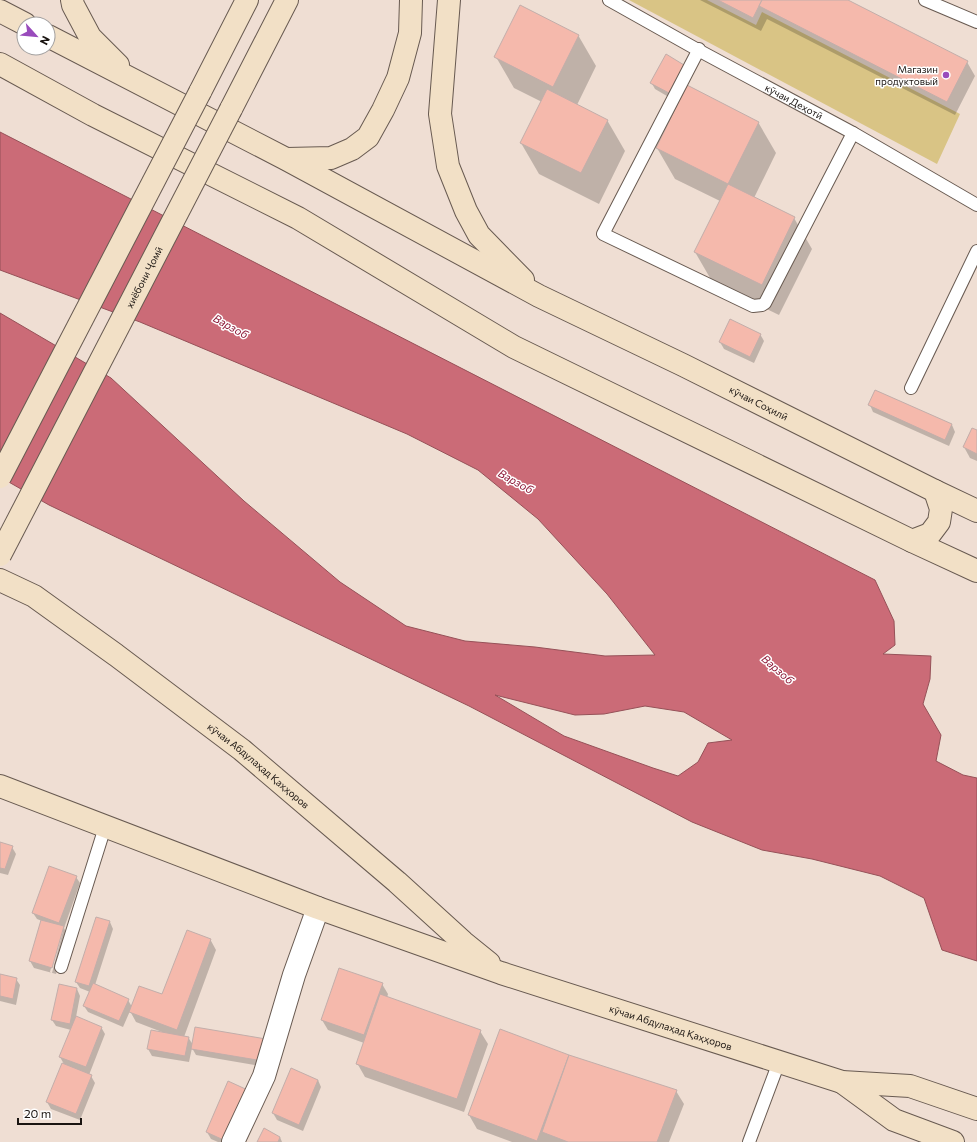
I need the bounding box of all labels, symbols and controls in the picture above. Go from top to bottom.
north arrow [16,16,56,56]
text: N [38,34,53,47]
place label: Магазин продуктовый [875,63,938,87]
marker: Магазин продуктовый [941,70,951,80]
street label: кӯчаи Деҳотӣ [763,81,825,122]
street label: хиёбони Ҷомӣ [123,244,165,310]
water label: Варзоб [211,311,251,341]
street label: кӯчаи Соҳилӣ [727,383,790,423]
water label: Варзоб [496,466,536,496]
water label: Варзоб [759,652,797,687]
street label: кӯчаи Абдулаҳад Қаҳҳоров [205,720,312,811]
street label: кӯчаи Абдулаҳад Қаҳҳоров [608,1002,734,1052]
scale bar [18,1100,81,1126]
text: 20 m [24,1106,51,1120]

